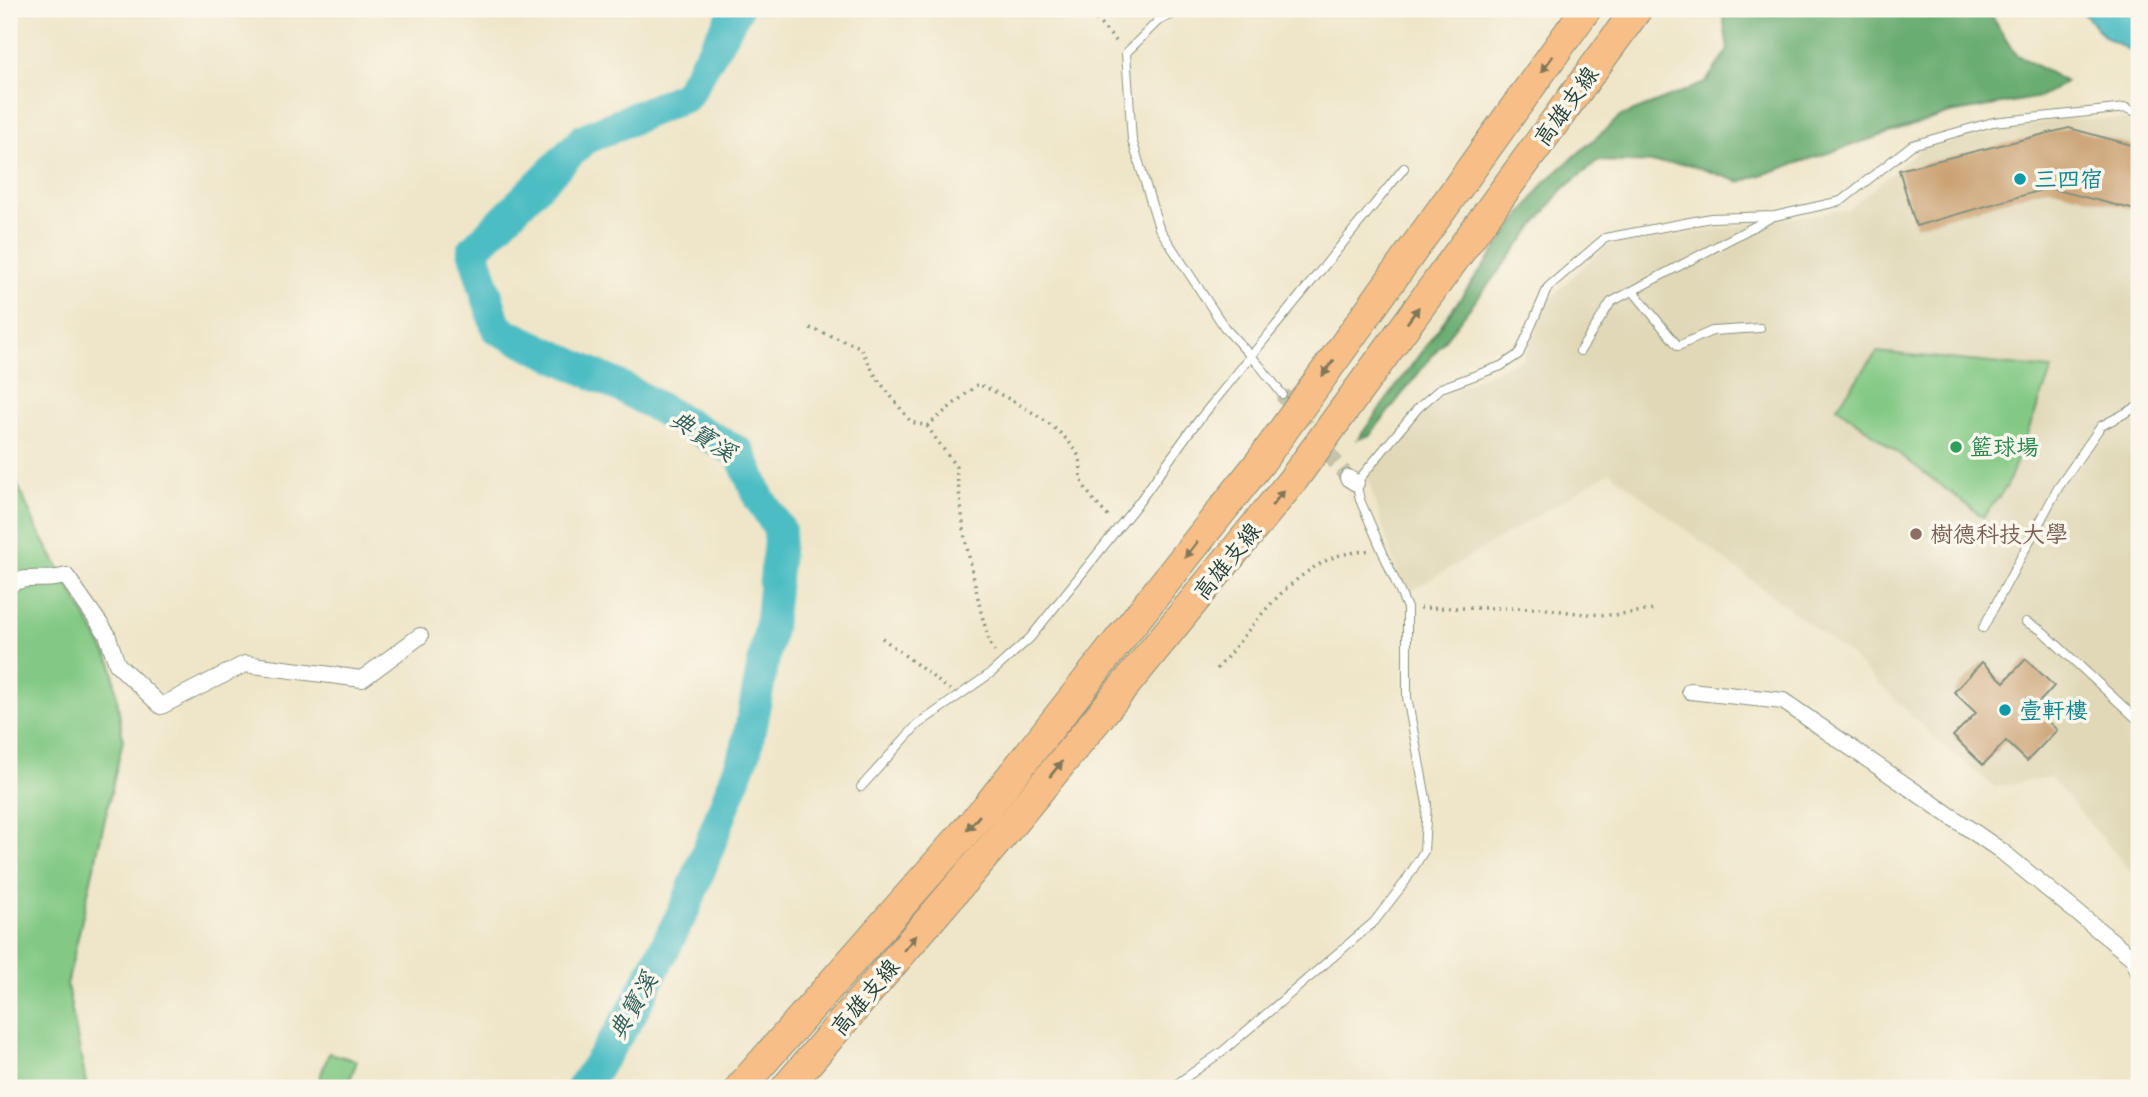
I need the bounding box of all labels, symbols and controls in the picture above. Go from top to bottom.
one-way arrow [1540,55,1554,73]
street label: 高雄支線 [1528,61,1607,153]
place label: 三四宿 [2034,166,2103,196]
marker: 三四宿 [2012,171,2028,187]
one-way arrow [1406,306,1420,324]
one-way arrow [1321,359,1335,377]
water label: 典寶溪 [664,405,742,471]
place label: 籃球場 [1970,434,2039,464]
marker: 籃球場 [1948,439,1964,455]
one-way arrow [1270,490,1285,507]
street label: 高雄支線 [1188,517,1269,607]
place label: 樹德科技大學 [1930,521,2068,551]
marker: 樹德科技大學 [1908,526,1924,542]
one-way arrow [1183,540,1198,558]
place label: 壹軒樓 [2019,697,2088,727]
marker: 壹軒樓 [1997,702,2013,718]
one-way arrow [1049,760,1064,778]
one-way arrow [966,815,981,832]
one-way arrow [902,934,918,952]
street label: 高雄支線 [825,953,908,1043]
water label: 典寶溪 [603,966,667,1046]

